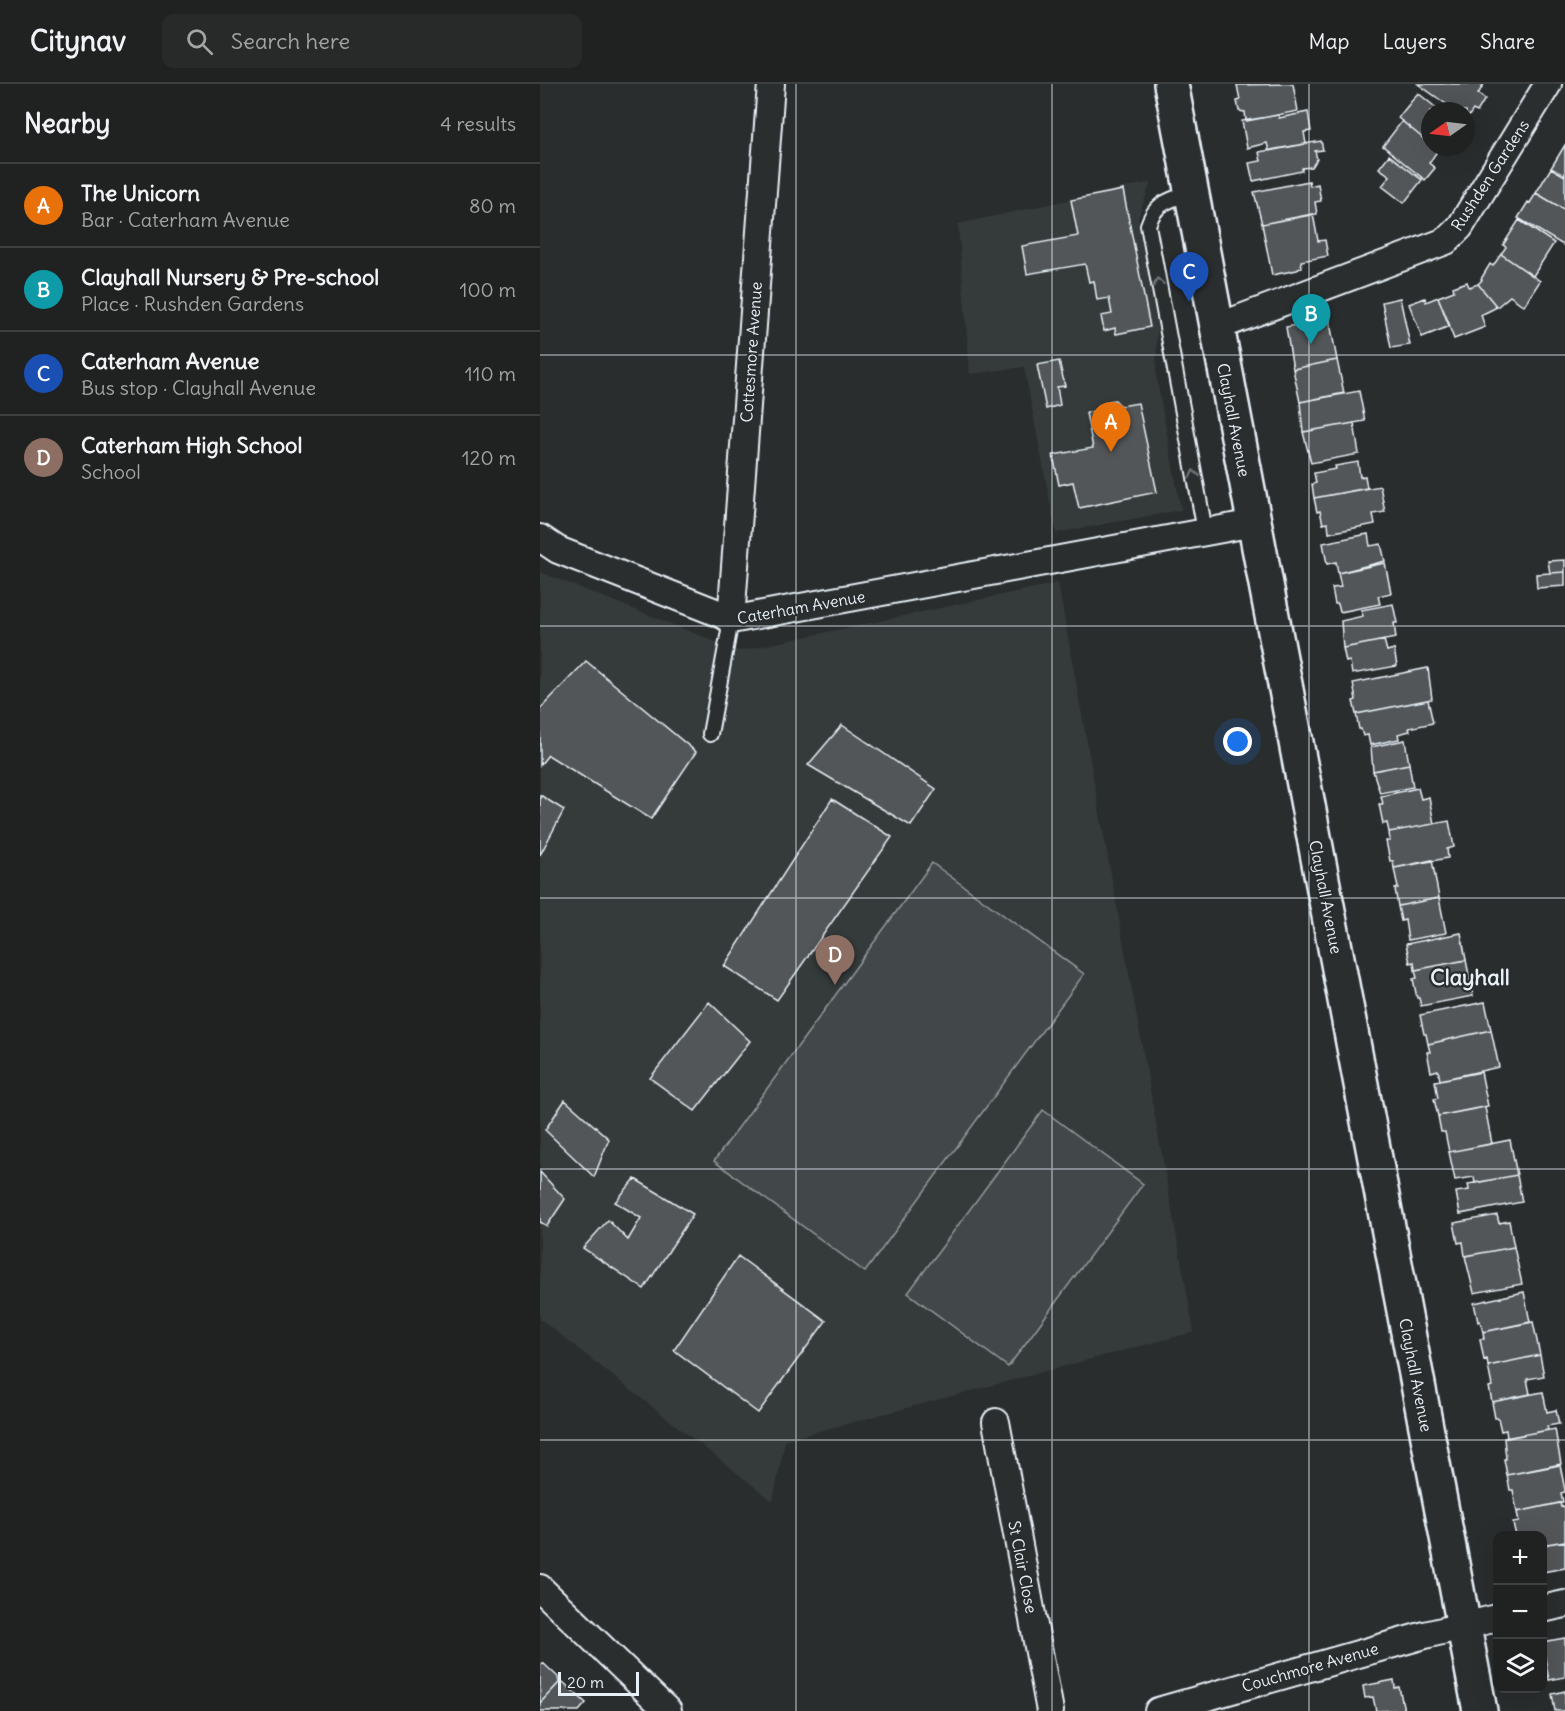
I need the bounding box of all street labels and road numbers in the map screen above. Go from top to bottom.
street label: Rushden Gardens [1447,116,1533,234]
street label: Cottesmore Avenue [736,281,766,423]
street label: Clayhall Avenue [1213,362,1255,478]
street label: Caterham Avenue [735,586,867,628]
street label: Clayhall Avenue [1305,839,1347,955]
street label: Clayhall Avenue [1395,1317,1437,1433]
street label: St Clair Close [1004,1519,1042,1615]
street label: Couchmore Avenue [1239,1638,1381,1696]

